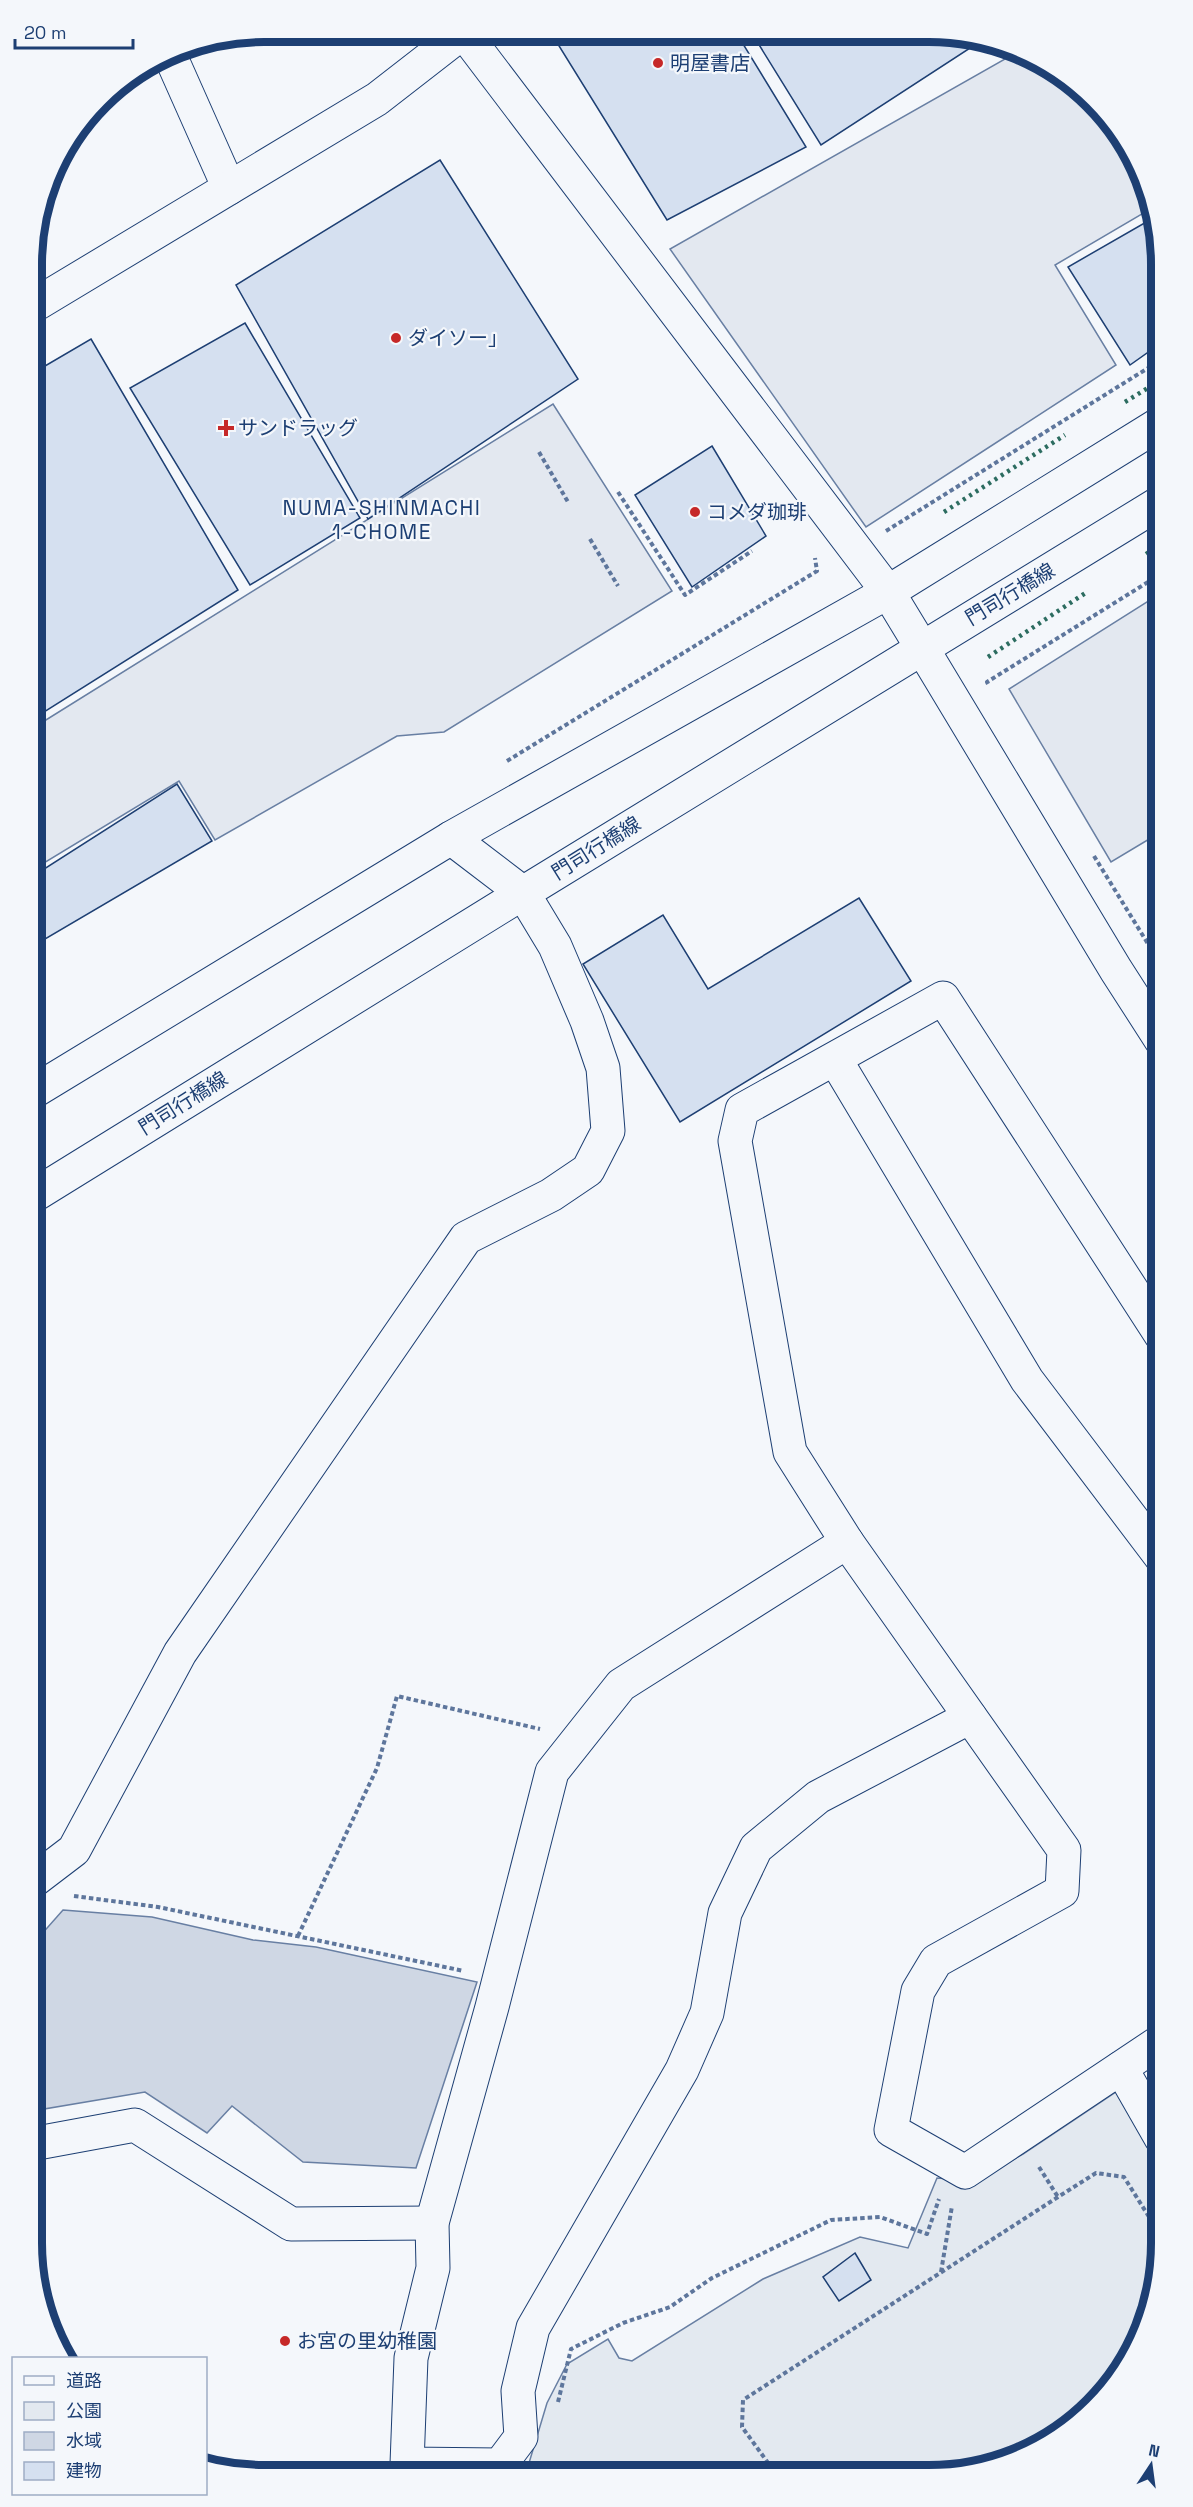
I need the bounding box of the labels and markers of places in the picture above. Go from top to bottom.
place label: 明屋書店 [670,50,750,76]
marker: 明屋書店 [651,56,665,70]
place label: ダイソー」 [408,325,508,351]
marker: ダイソー」 [389,331,403,345]
place label: サンドラッグ [238,415,358,441]
marker: サンドラッグ [219,421,233,435]
place label: コメダ珈琲 [707,499,807,525]
marker: コメダ珈琲 [688,505,702,519]
place label: お宮の里幼稚園 [297,2328,437,2354]
marker: お宮の里幼稚園 [278,2334,292,2348]

